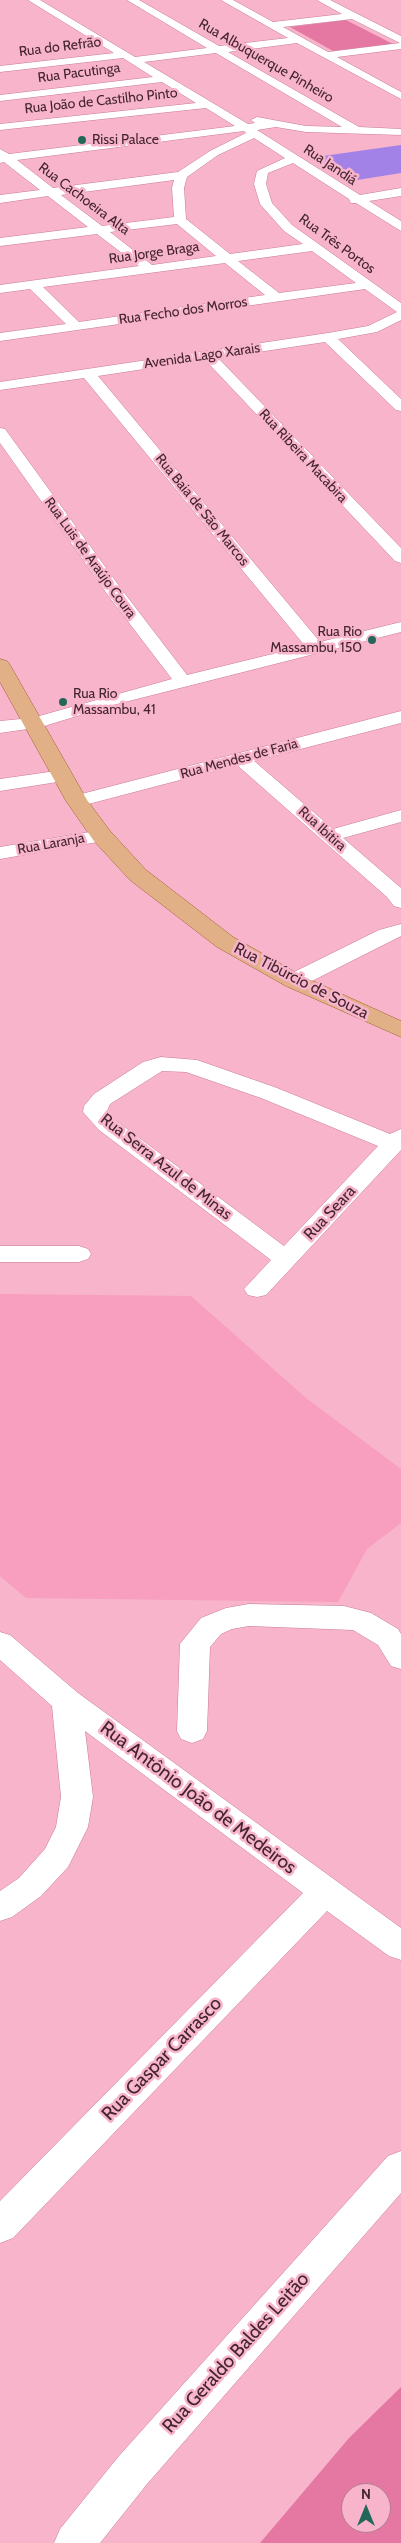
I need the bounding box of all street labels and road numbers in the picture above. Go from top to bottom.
street label: Rua Albuquerque Pinheiro [196,16,336,106]
street label: Rua do Refrão [18,34,102,60]
street label: Rua Pacutinga [37,60,121,86]
street label: Rua João de Castilho Pinto [24,85,178,117]
street label: Rua Jandiá [300,141,360,189]
street label: Rua Cachoeira Alta [35,159,133,239]
street label: Rua Três Portos [296,211,378,277]
street label: Rua Jorge Braga [108,238,200,268]
street label: Rua Fecho dos Morros [118,294,248,328]
street label: Avenida Lago Xarais [143,340,261,372]
street label: Rua Ribeira Macabira [255,406,351,506]
street label: Rua Baia de São Marcos [152,451,252,569]
street label: Rua Luis de Araújo Coura [41,494,139,622]
street label: Rua Mendes de Faria [178,735,300,783]
street label: Rua Ibitira [295,803,349,855]
street label: Rua Laranja [16,830,86,858]
street label: Rua Tibúrcio de Souza [230,939,372,1023]
street label: Rua Serra Azul de Minas [97,1110,235,1224]
street label: Rua Seara [300,1182,360,1244]
street label: Rua Antônio João de Medeiros [95,1717,301,1879]
street label: Rua Gaspar Carrasco [97,1992,227,2126]
street label: Rua Geraldo Baldes Leitão [158,2268,314,2438]

